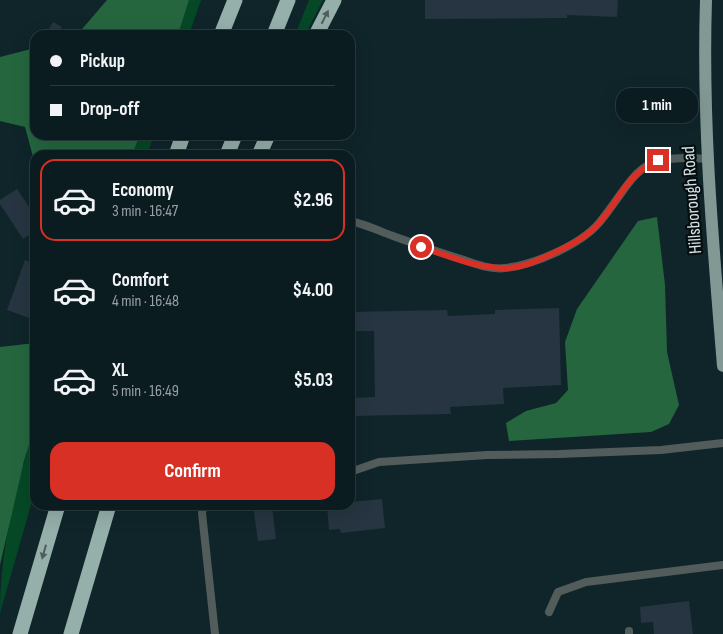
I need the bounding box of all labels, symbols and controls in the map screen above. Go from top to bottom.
one-way arrow [321,10,329,25]
text: Pickup [80,50,125,73]
callout: 1 min [617,88,699,122]
text: 1 min [642,96,672,115]
text: Drop-off [80,98,140,121]
street label: Hillsborough Road [678,145,706,255]
route end [647,149,669,171]
icon: car [52,178,97,223]
text: Economy [112,179,174,202]
text: $2.96 [293,189,333,212]
text: 3 min · 16:47 [112,202,178,221]
route start [410,236,432,258]
icon: car [52,268,97,313]
text: Comfort [112,269,169,292]
text: $4.00 [292,279,333,302]
text: 4 min · 16:48 [112,292,179,311]
icon: car [52,358,97,403]
text: XL [112,359,128,382]
text: $5.03 [294,369,333,392]
text: 5 min · 16:49 [112,382,179,401]
button: Confirm [50,442,335,500]
one-way arrow [40,544,48,559]

